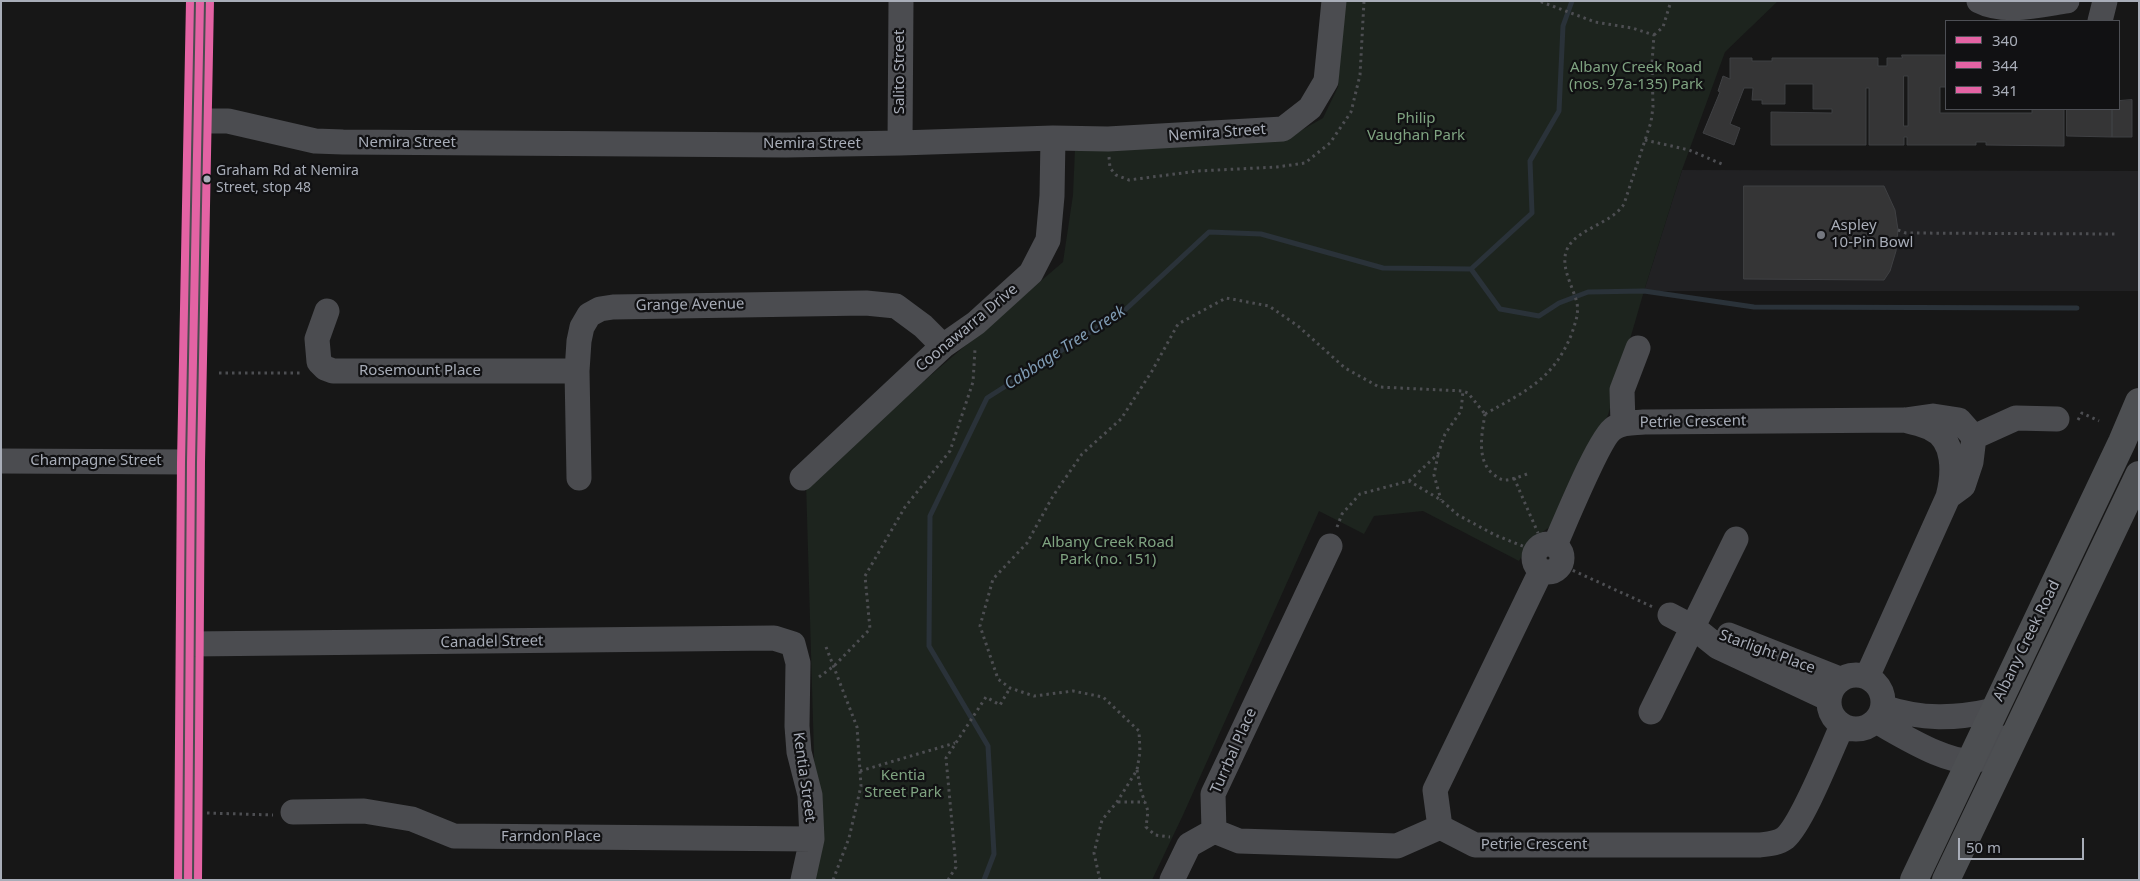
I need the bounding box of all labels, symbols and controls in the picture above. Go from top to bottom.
legend [1945,20,2120,110]
street label: Salito Street [891,30,909,114]
text: 340 [1992,30,2018,50]
text: 344 [1992,55,2018,75]
park label: Albany Creek Road (nos. 97a-135) Park [1569,59,1703,94]
text: 341 [1992,80,2018,100]
park label: Philip Vaughan Park [1367,110,1465,145]
street label: Nemira Street [1168,121,1266,145]
street label: Nemira Street [358,134,456,152]
street label: Nemira Street [763,135,861,153]
place label: Graham Rd at Nemira Street, stop 48 [216,163,359,196]
marker: Graham Rd at Nemira Street, stop 48 [202,174,212,184]
place label: Aspley 10-Pin Bowl [1831,217,1913,252]
marker: Aspley 10-Pin Bowl [1815,229,1827,241]
street label: Coonawarra Drive [913,280,1021,376]
street label: Grange Avenue [635,295,745,315]
water label: Cabbage Tree Creek [1001,302,1129,394]
street label: Rosemount Place [359,362,481,380]
street label: Petrie Crescent [1639,412,1747,432]
street label: Champagne Street [30,452,162,470]
park label: Albany Creek Road Park (no. 151) [1042,534,1174,569]
street label: Albany Creek Road [1990,578,2064,704]
street label: Starlight Place [1717,626,1817,678]
street label: Canadel Street [440,632,544,652]
street label: Turrbal Place [1207,705,1261,797]
street label: Kentia Street [789,731,819,823]
park label: Kentia Street Park [864,767,942,802]
street label: Farndon Place [501,828,601,846]
scale bar [1960,828,2086,860]
street label: Petrie Crescent [1481,836,1587,854]
text: 50 m [1966,837,2001,857]

